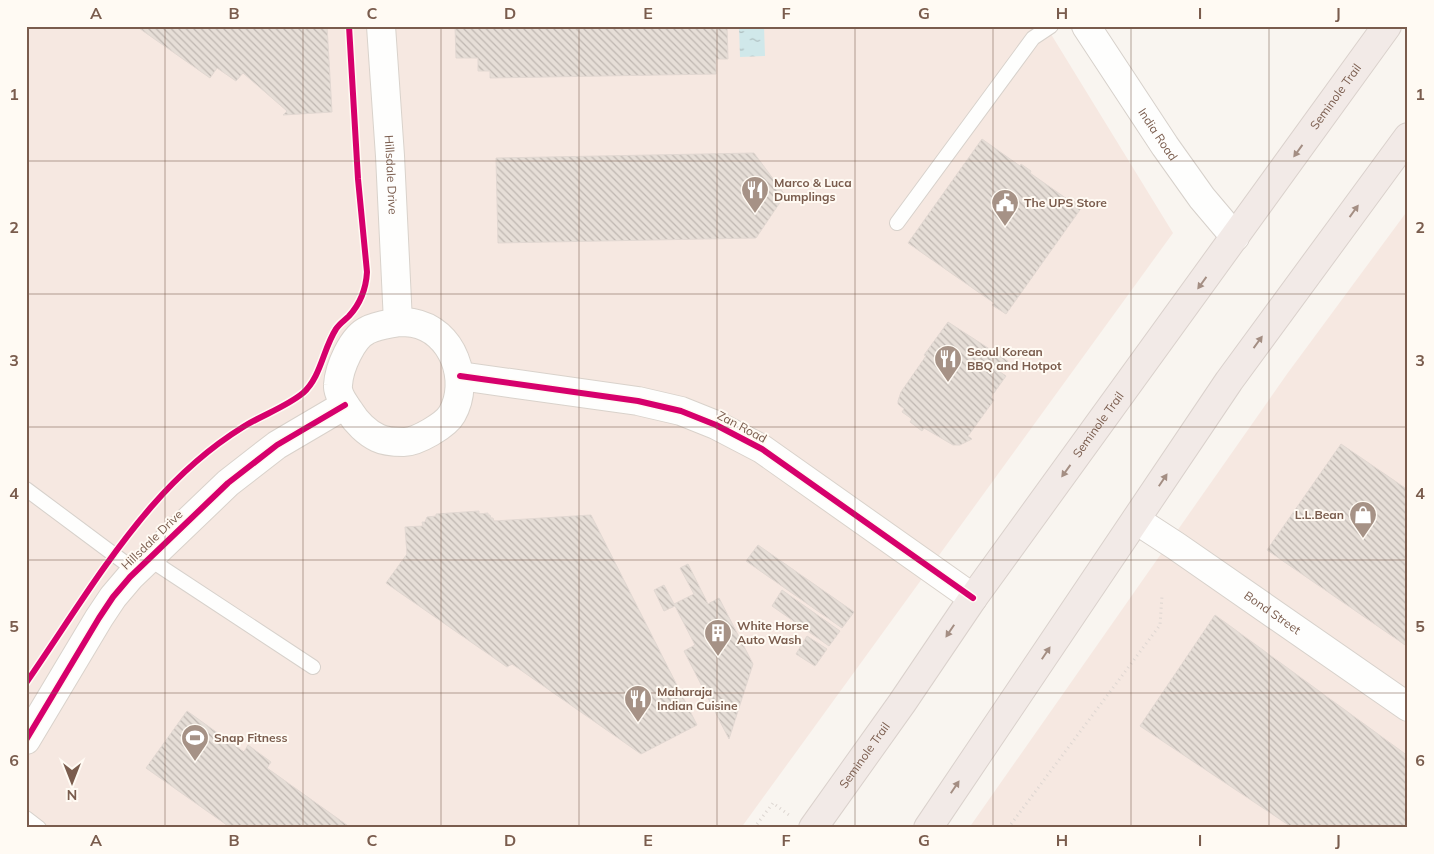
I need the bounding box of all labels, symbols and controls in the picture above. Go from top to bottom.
text: A [90,3,102,23]
text: B [228,3,240,23]
text: C [367,3,378,23]
text: D [504,3,516,23]
text: E [643,3,653,23]
text: F [781,3,791,23]
text: G [918,3,930,23]
text: H [1056,3,1068,23]
text: I [1198,3,1202,23]
text: J [1335,3,1341,23]
street label: Seminole Trail [1307,61,1364,132]
text: 1 [9,84,19,104]
text: 1 [1415,84,1425,104]
street label: India Road [1135,105,1181,163]
street label: Hillsdale Drive [382,134,401,215]
one-way arrow [1292,144,1303,157]
restaurant icon: Marco & Luca Dumplings [740,175,770,214]
place label: Marco & Luca Dumplings [774,175,852,204]
public building icon: The UPS Store [990,188,1020,227]
place label: The UPS Store [1024,195,1107,210]
one-way arrow [1349,204,1359,218]
text: 2 [9,217,19,237]
text: 2 [1415,217,1425,237]
one-way arrow [1197,276,1207,290]
one-way arrow [1252,336,1263,349]
restaurant icon: Seoul Korean BBQ and Hotpot [933,344,963,383]
place label: Seoul Korean BBQ and Hotpot [967,344,1062,373]
text: 3 [9,350,19,370]
text: 3 [1415,350,1425,370]
street label: Seminole Trail [1069,389,1127,460]
street label: Zan Road [715,407,770,446]
one-way arrow [1061,464,1071,478]
one-way arrow [1158,473,1168,487]
text: 4 [9,483,19,503]
text: 4 [1415,483,1425,503]
shop icon: L.L.Bean [1348,500,1378,539]
street label: Hillsdale Drive [118,507,186,573]
place label: L.L.Bean [1295,507,1344,522]
street label: Bond Street [1241,588,1304,637]
text: 5 [9,616,19,636]
text: 5 [1415,616,1425,636]
building icon: White Horse Auto Wash [703,618,733,657]
place label: White Horse Auto Wash [737,618,809,647]
one-way arrow [946,625,955,638]
one-way arrow [1041,646,1051,660]
restaurant icon: Maharaja Indian Cuisine [623,684,653,723]
place label: Maharaja Indian Cuisine [657,684,738,713]
street label: Seminole Trail [836,719,893,791]
sports icon: Snap Fitness [180,723,210,762]
place label: Snap Fitness [214,730,288,745]
text: 6 [9,750,19,770]
text: 6 [1415,750,1425,770]
north arrow [48,756,98,806]
one-way arrow [950,781,960,794]
text: N [67,786,77,804]
text: A [90,830,102,850]
text: B [228,830,240,850]
text: C [367,830,378,850]
text: D [504,830,516,850]
text: E [643,830,653,850]
text: F [781,830,791,850]
text: G [918,830,930,850]
text: H [1056,830,1068,850]
text: I [1198,830,1202,850]
text: J [1335,830,1341,850]

